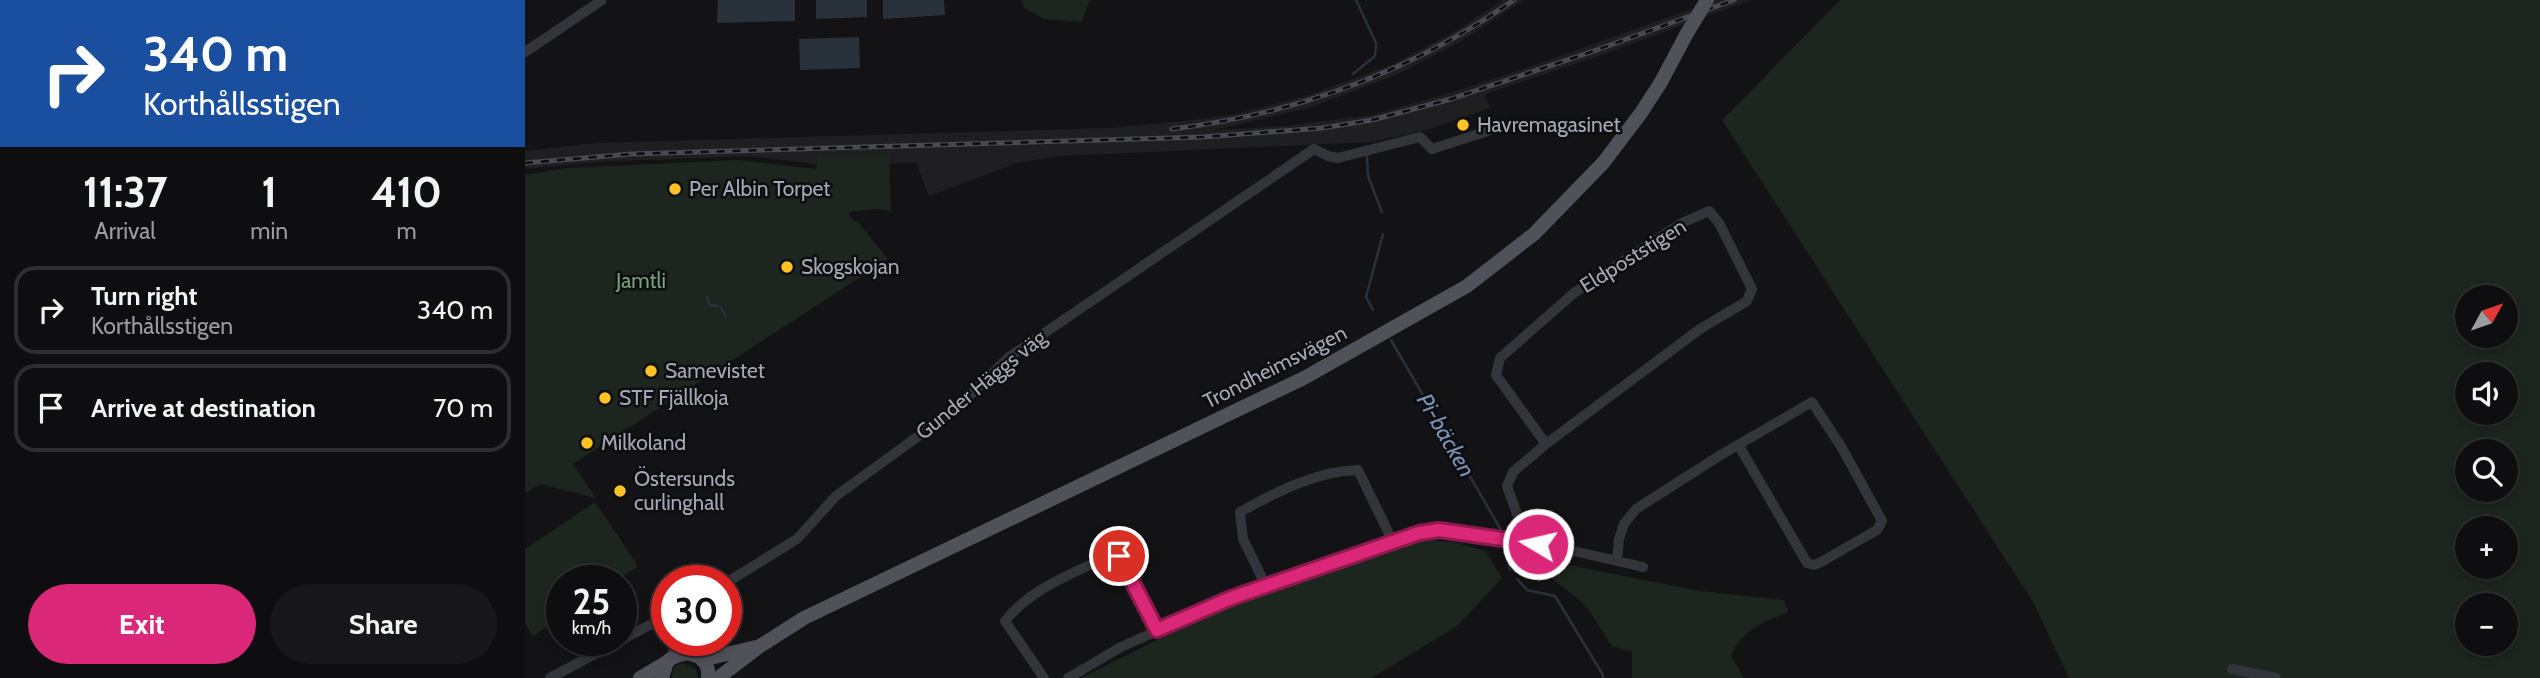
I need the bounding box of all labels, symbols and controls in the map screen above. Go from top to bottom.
text: 340 m [143,24,288,83]
icon: right [28,28,119,119]
text: Korthållsstigen [143,84,341,123]
place label: Havremagasinet [1477,112,1621,137]
marker: Havremagasinet [1455,117,1471,133]
text: 11:37 [83,166,167,218]
text: 1 [261,166,277,218]
text: 410 [371,166,442,218]
place label: Per Albin Torpet [689,176,830,201]
marker: Per Albin Torpet [667,181,683,197]
street label: Eldpoststigen [1575,213,1690,298]
text: Arrival [95,217,156,245]
text: min [250,217,288,245]
text: m [396,217,417,245]
place label: Skogskojan [801,254,900,280]
marker: Skogskojan [779,259,795,275]
park label: Jamtli [615,268,666,293]
text: Turn right [91,280,197,312]
north arrow [2455,285,2518,348]
map controls [2455,285,2518,656]
icon: right [32,291,70,329]
text: 340 m [417,294,493,326]
text: Korthållsstigen [91,312,233,340]
street label: Trondheimsvägen [1199,320,1351,413]
street label: Gunder Häggs väg [911,324,1051,445]
place label: Samevistet [665,358,765,383]
button: sound [2455,362,2518,425]
marker: Samevistet [643,363,659,379]
place label: STF Fjällkoja [619,385,728,411]
water label: Pi-bäcken [1411,388,1481,482]
icon: arrive [32,389,70,427]
marker: STF Fjällkoja [597,390,613,406]
text: Arrive at destination [91,392,316,424]
text: 70 m [433,392,493,424]
place label: Milkoland [601,430,686,455]
marker: Milkoland [579,435,595,451]
button: search [2455,439,2518,502]
place label: Östersunds curlinghall [634,466,735,515]
marker: Östersunds curlinghall [612,483,628,499]
position arrow [1501,507,1575,581]
button: + [2455,516,2518,579]
pin [1089,526,1149,586]
icon: arrive [1100,537,1138,575]
speed limit sign: 30 [651,565,742,656]
text: 25 [573,580,610,623]
button: Exit [28,584,256,664]
button: Share [270,584,497,664]
button: − [2455,593,2518,656]
text: km/h [572,617,611,639]

